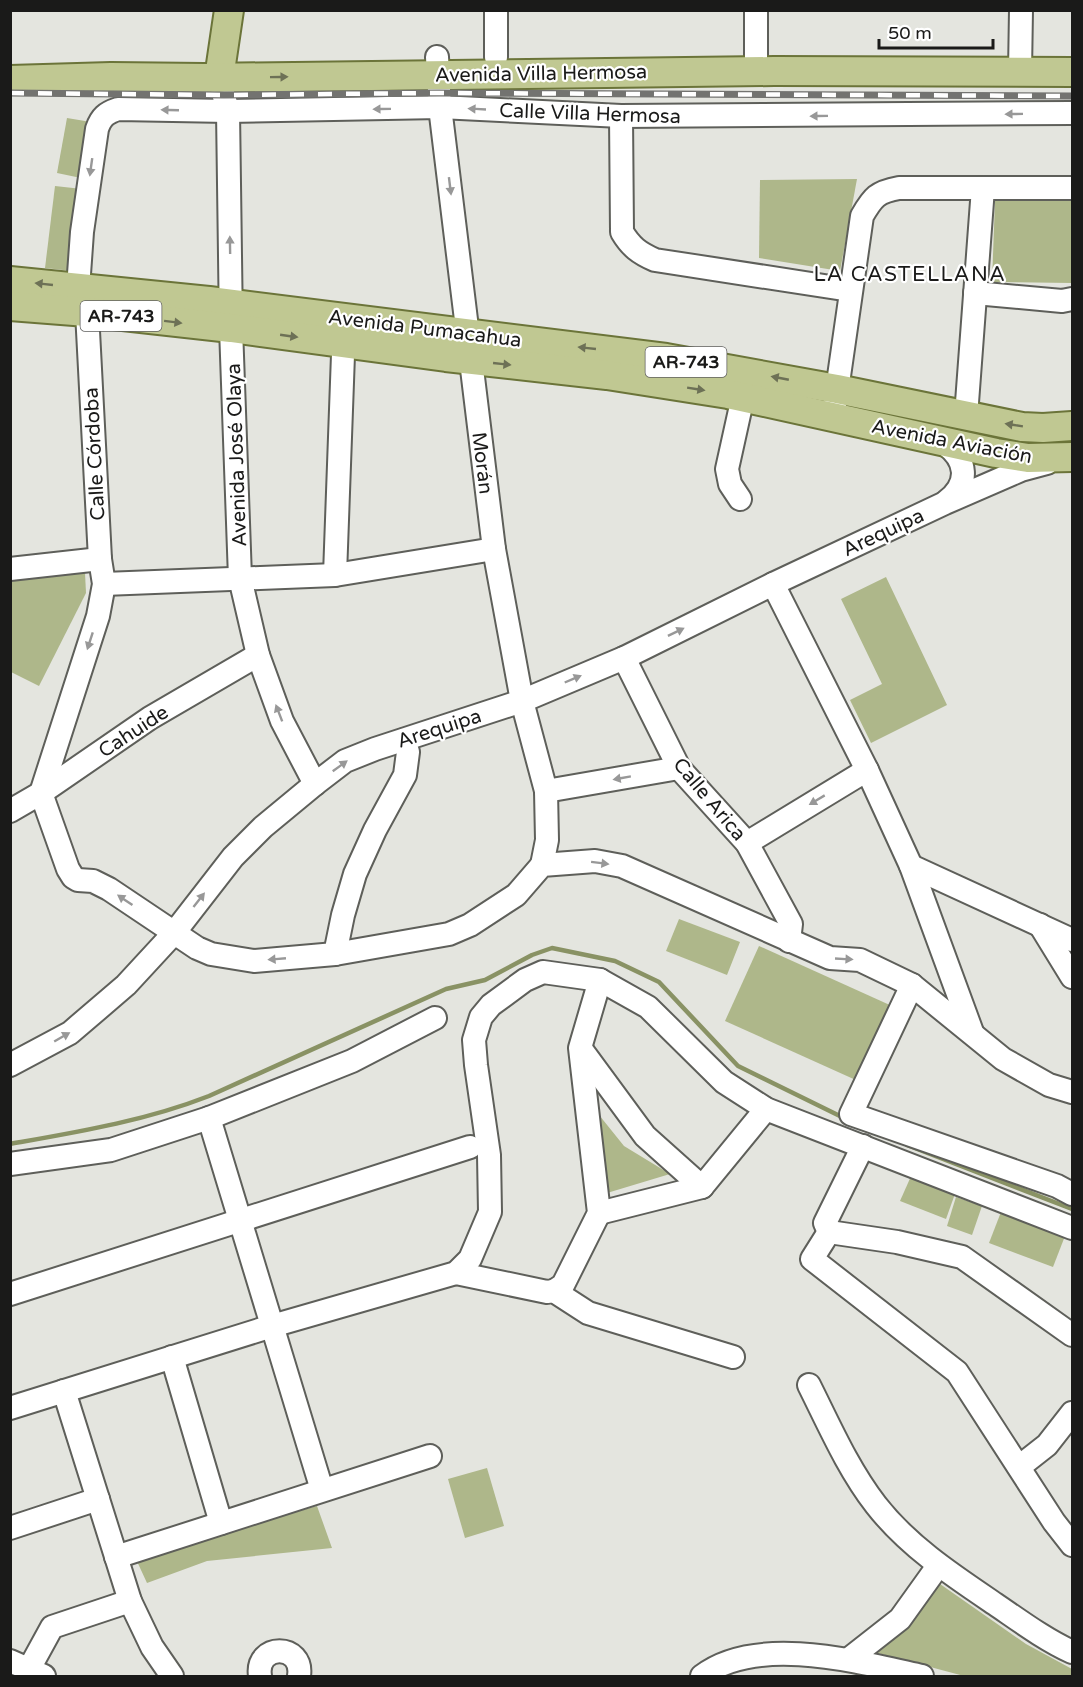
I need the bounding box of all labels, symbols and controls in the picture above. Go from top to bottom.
scale bar [879,12,993,50]
text: 50 m [888,22,932,44]
street label: Avenida Villa Hermosa [435,60,647,88]
one-way arrow [269,72,288,82]
street label: Calle Villa Hermosa [499,99,681,129]
one-way arrow [372,104,391,113]
one-way arrow [160,105,179,114]
one-way arrow [468,105,487,114]
one-way arrow [1005,109,1024,119]
one-way arrow [810,111,829,121]
one-way arrow [87,158,96,177]
one-way arrow [445,177,455,196]
one-way arrow [225,236,235,255]
district label: LA CASTELLANA [814,262,1006,287]
one-way arrow [35,280,54,289]
road number: AR-743 [80,301,162,331]
street label: Avenida Pumacahua [327,305,523,353]
one-way arrow [164,317,183,327]
one-way arrow [279,332,298,341]
one-way arrow [578,343,597,353]
road number: AR-743 [646,347,726,377]
one-way arrow [493,359,512,368]
street label: Avenida José Olaya [222,363,252,547]
one-way arrow [770,373,789,382]
one-way arrow [686,385,705,394]
street label: Calle Córdoba [80,387,110,521]
street label: Avenida Aviación [869,415,1034,469]
one-way arrow [1005,421,1024,430]
street label: Morán [466,431,498,495]
street label: Arequipa [839,504,928,562]
one-way arrow [668,627,685,636]
one-way arrow [85,632,94,650]
one-way arrow [564,674,582,683]
street label: Cahuide [94,700,173,763]
one-way arrow [274,704,283,722]
street label: Arequipa [394,704,484,754]
street label: Calle Arica [668,753,751,846]
one-way arrow [332,761,347,773]
one-way arrow [612,774,631,783]
one-way arrow [809,795,825,806]
one-way arrow [591,858,610,867]
one-way arrow [193,893,205,908]
one-way arrow [118,894,134,906]
one-way arrow [267,954,286,964]
one-way arrow [835,954,854,963]
one-way arrow [54,1032,71,1042]

